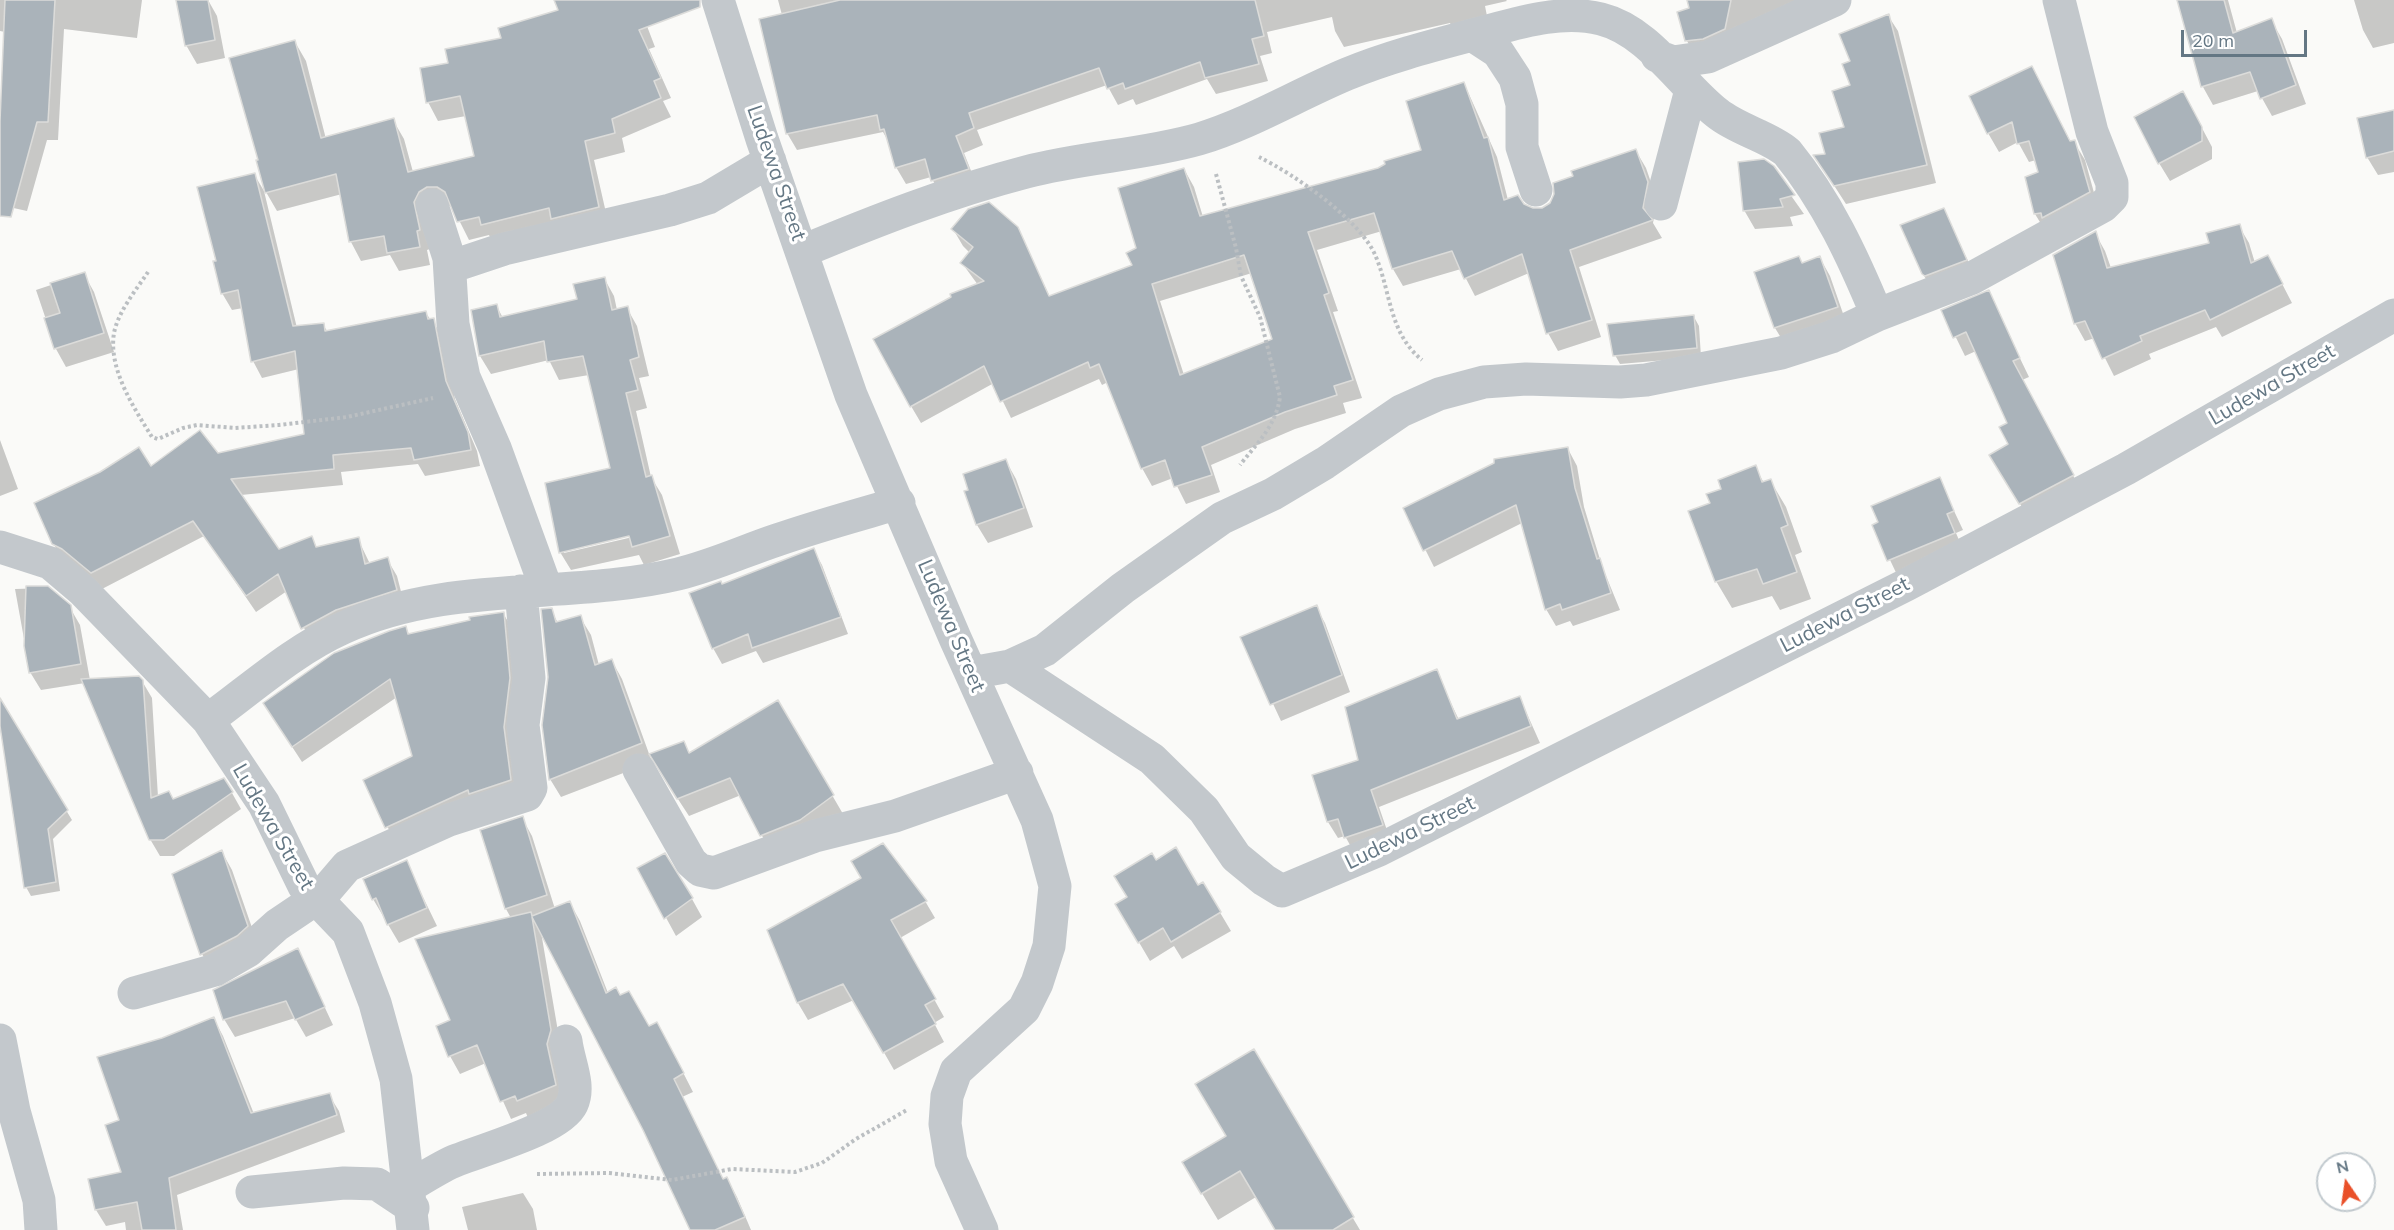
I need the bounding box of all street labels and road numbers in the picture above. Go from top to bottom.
street label: Ludewa Street [741,102,811,244]
street label: Ludewa Street [2204,339,2340,431]
street label: Ludewa Street [912,556,990,696]
street label: Ludewa Street [1776,572,1914,658]
street label: Ludewa Street [227,759,319,895]
street label: Ludewa Street [1341,791,1479,875]

